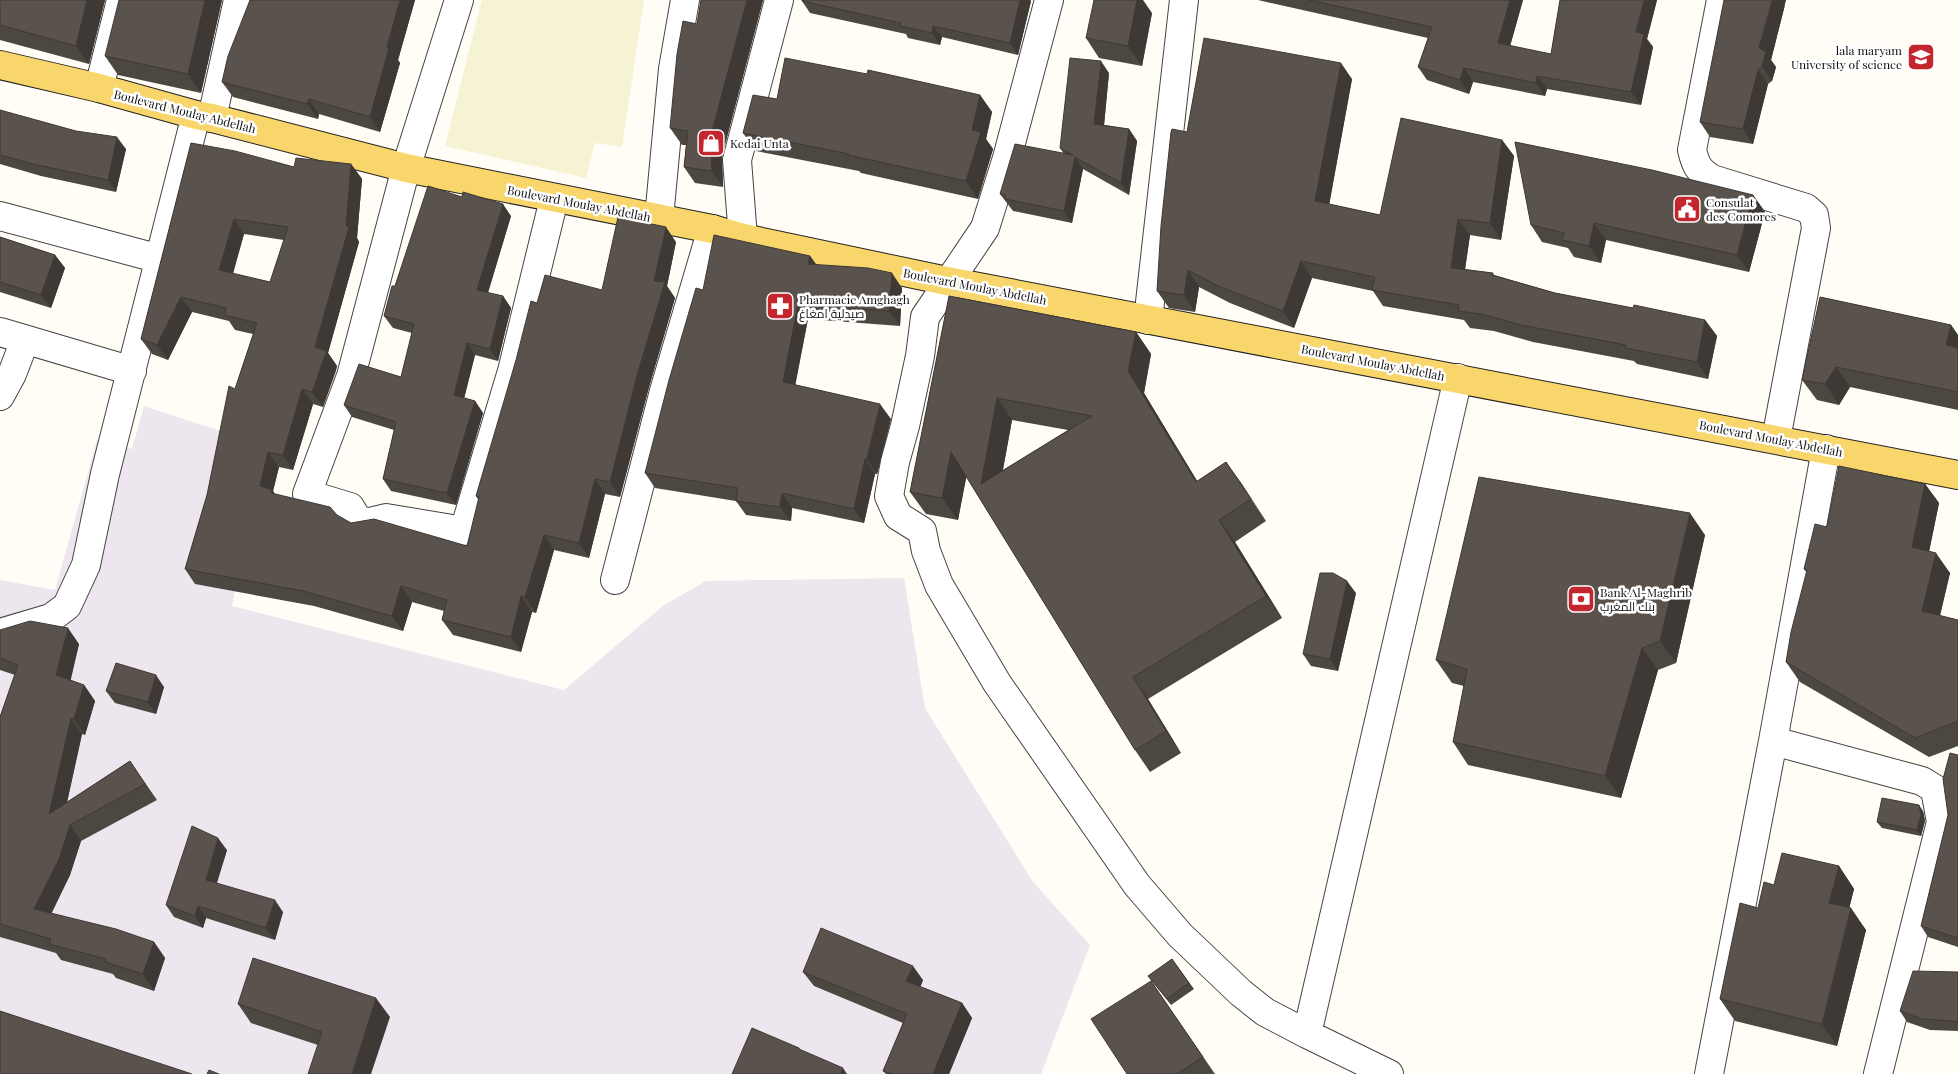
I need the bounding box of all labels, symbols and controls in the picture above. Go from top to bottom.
place label: lala maryam University of science [1791,42,1902,72]
school or university icon: lala maryam University of science [1906,42,1936,72]
street label: Boulevard Moulay Abdellah [112,86,258,136]
shop icon: Kedai Unta [696,128,726,158]
place label: Kedai Unta [730,135,789,151]
street label: Boulevard Moulay Abdellah [506,181,652,225]
public building icon: Consulat des Comores [1672,194,1702,224]
place label: Consulat des Comores [1706,194,1776,224]
street label: Boulevard Moulay Abdellah [902,264,1048,308]
pharmacy icon: Pharmacie Amghagh صيدلية امغاغ [765,291,795,321]
place label: Pharmacie Amghagh صيدلية امغاغ [799,291,910,322]
street label: Boulevard Moulay Abdellah [1300,340,1446,384]
street label: Boulevard Moulay Abdellah [1698,416,1844,460]
bank icon: Bank Al-Maghrib بنك المغرب [1566,584,1596,614]
place label: Bank Al-Maghrib بنك المغرب [1600,584,1692,614]

